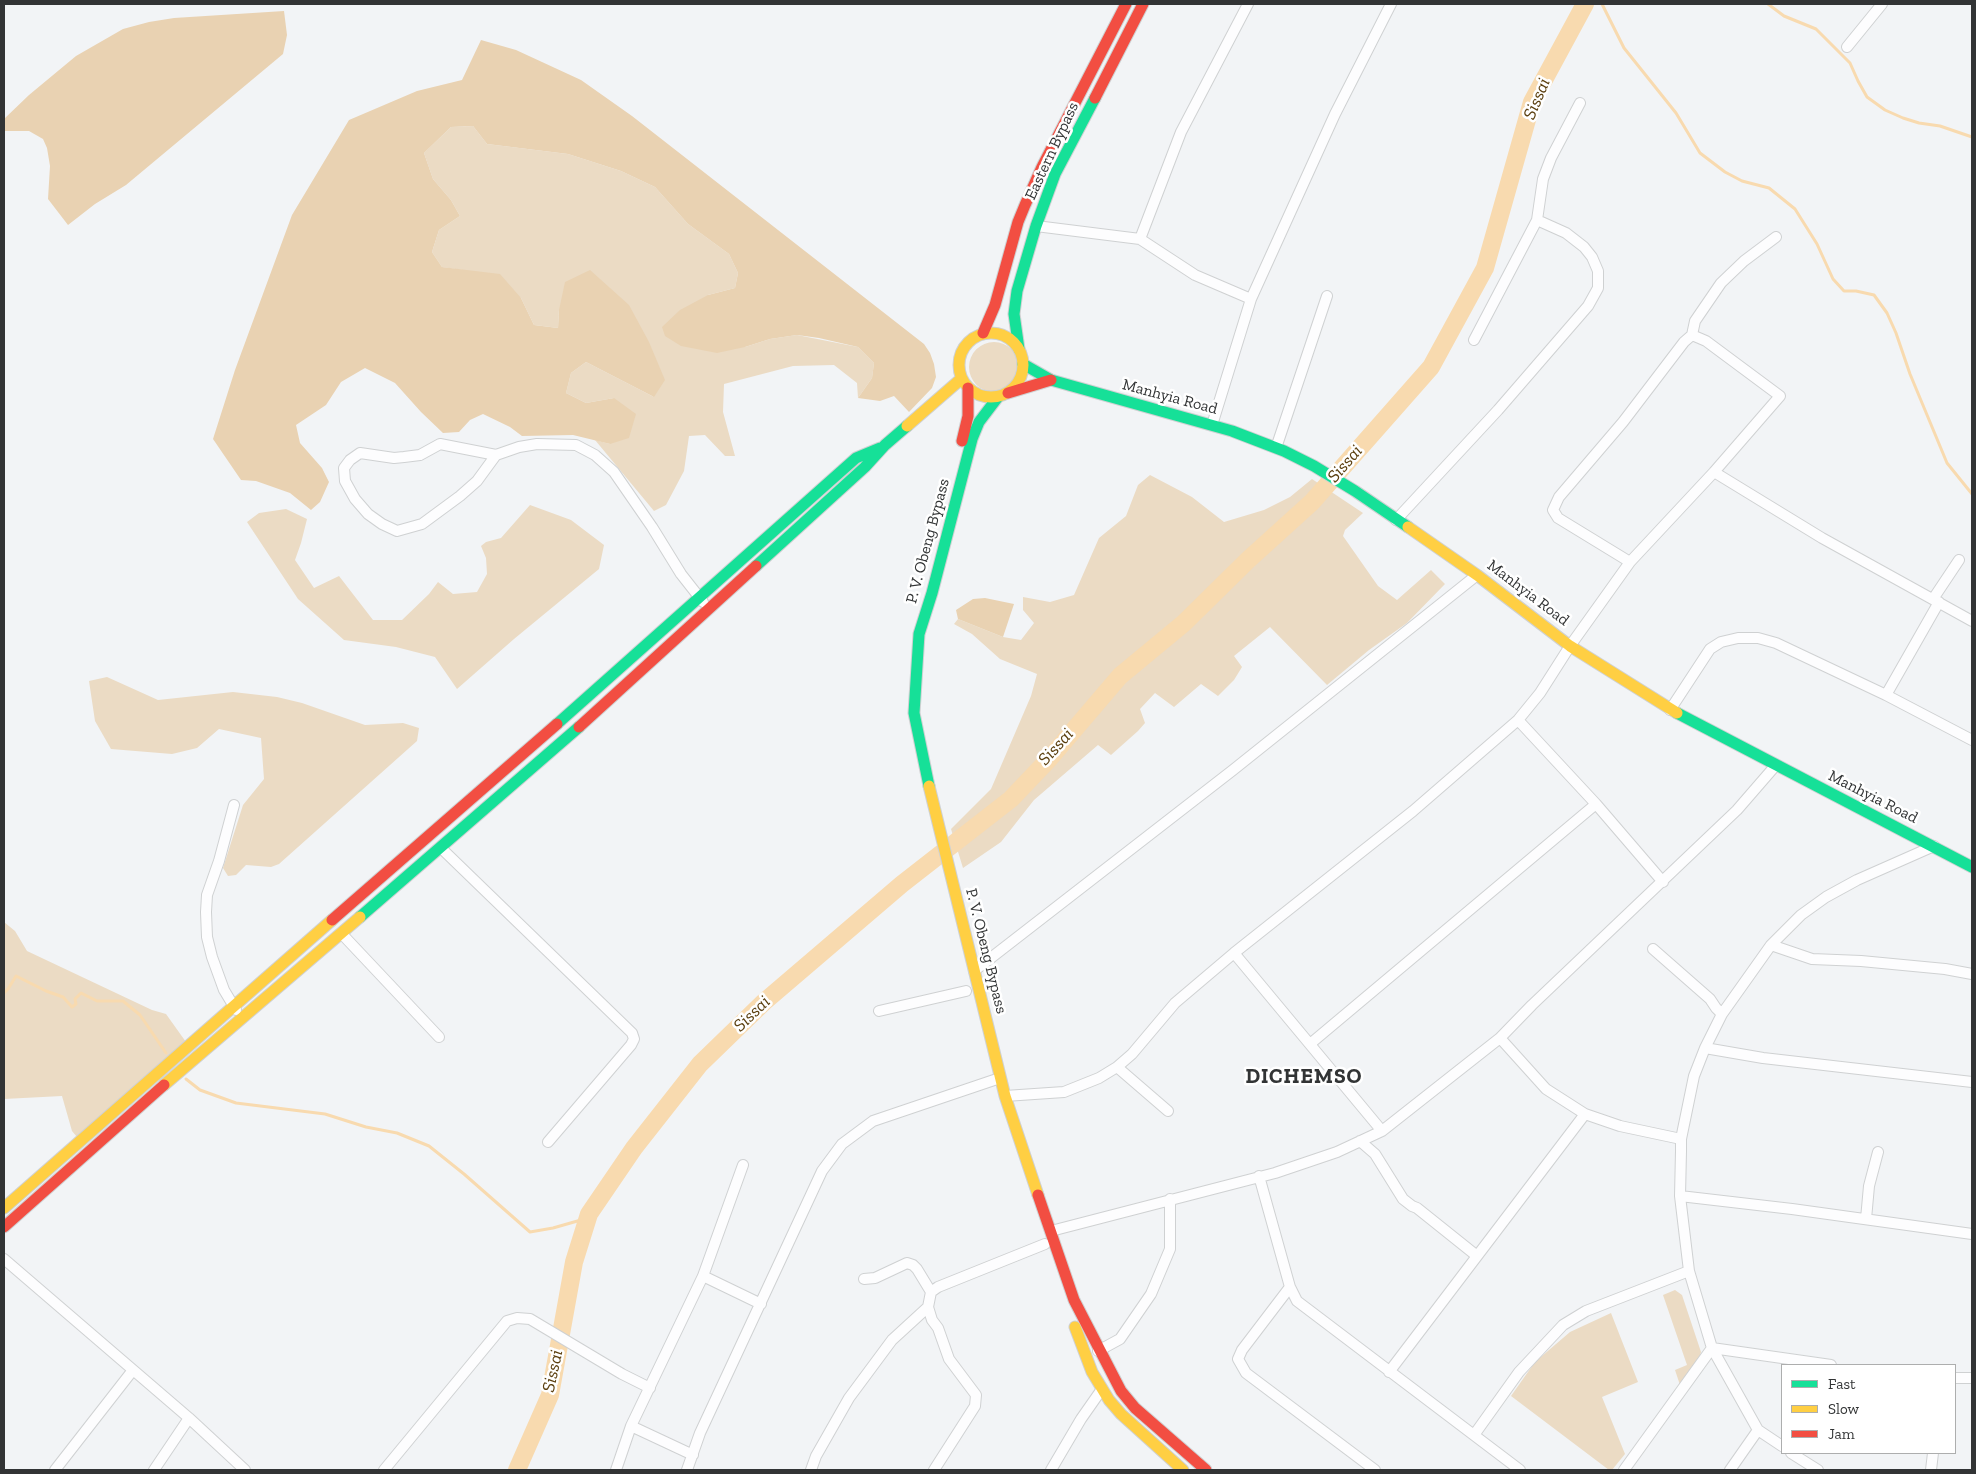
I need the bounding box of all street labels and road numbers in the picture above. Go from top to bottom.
street label: Eastern Bypass [1021,99,1083,203]
street label: Manhyia Road [1120,375,1220,419]
street label: P. V. Obeng Bypass [902,476,954,606]
street label: Manhyia Road [1483,556,1573,630]
street label: Manhyia Road [1825,766,1921,828]
street label: P. V. Obeng Bypass [961,886,1011,1016]

